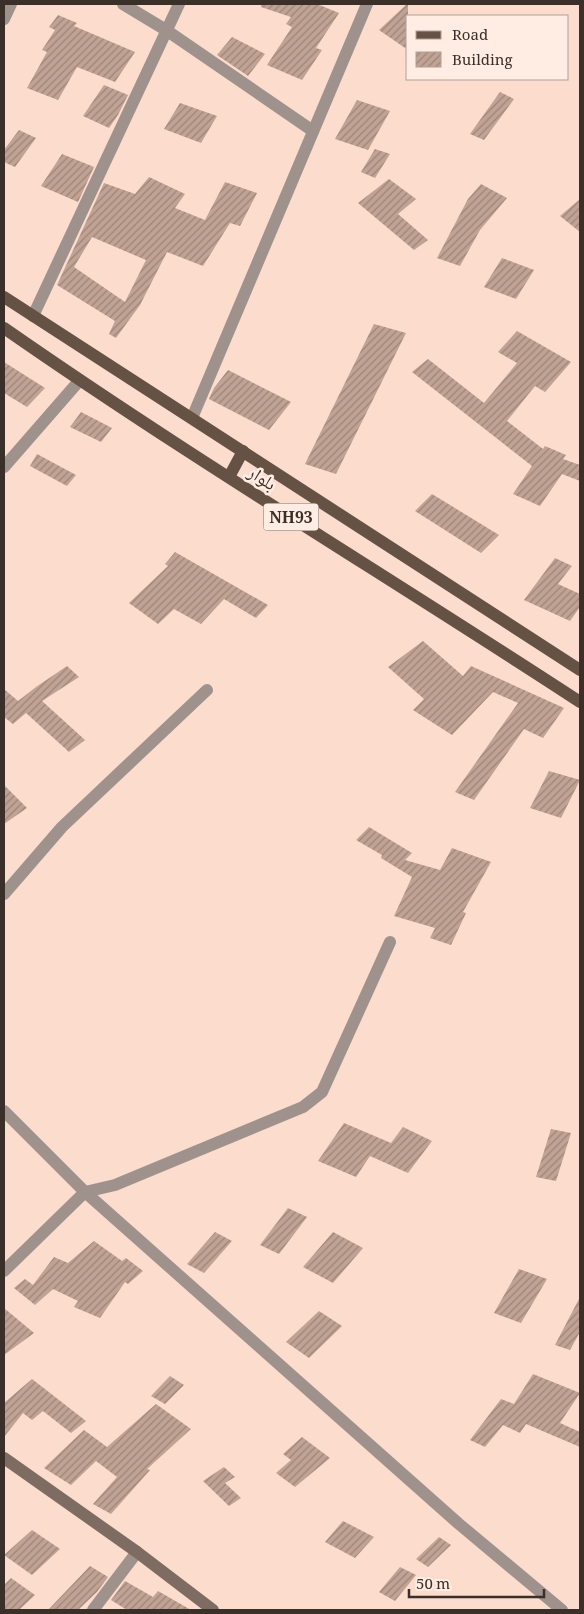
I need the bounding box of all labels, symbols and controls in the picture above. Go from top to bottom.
legend [406,15,569,80]
text: Road [452,24,488,50]
text: Building [452,49,513,75]
street label: بلوار [240,459,281,500]
road number: NH93 [264,504,318,530]
scale bar [409,1566,544,1598]
text: 50 m [416,1573,450,1599]

